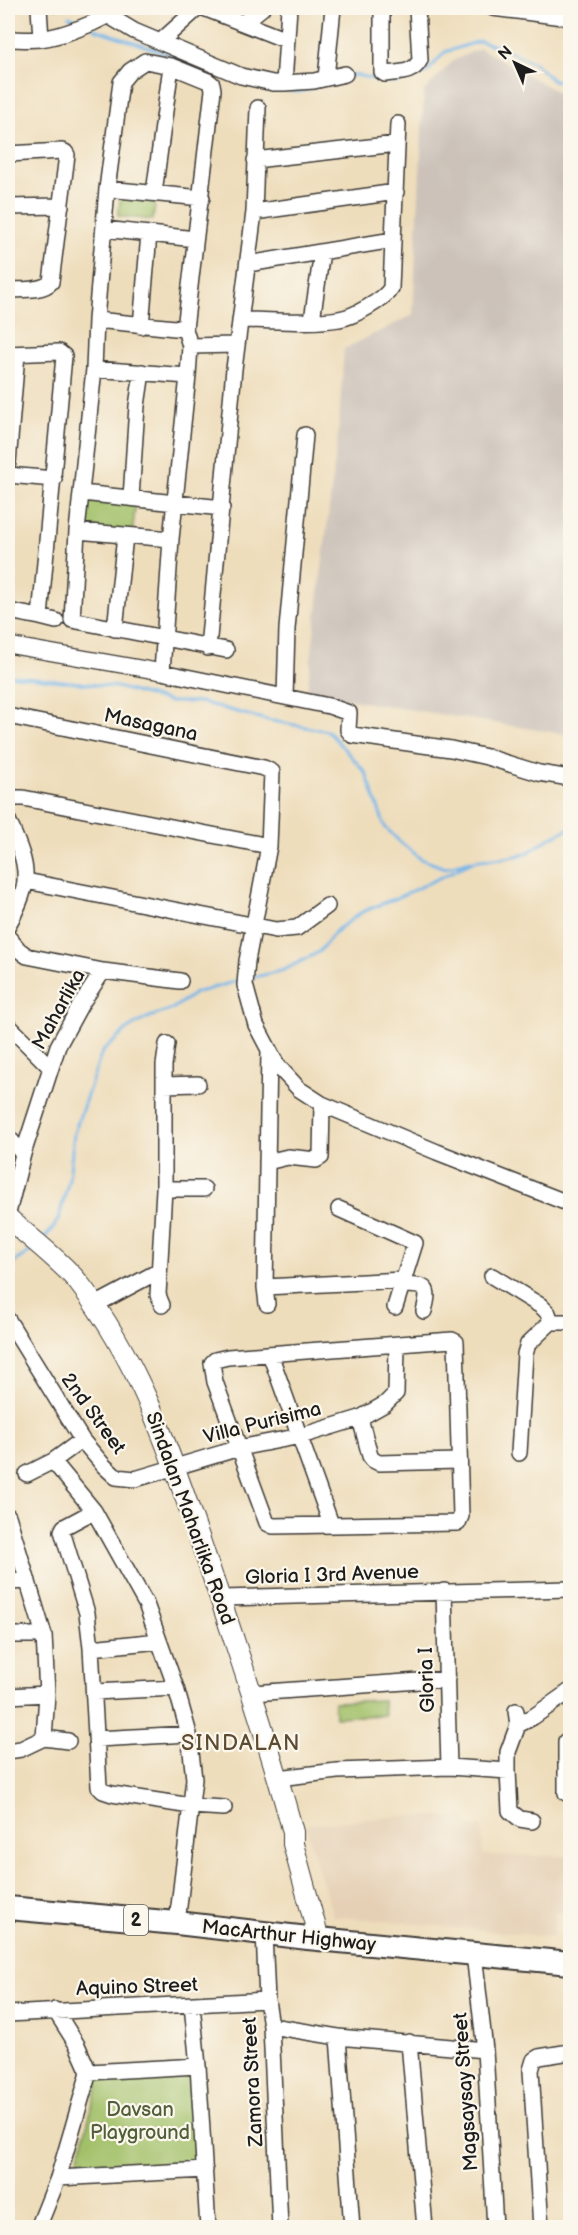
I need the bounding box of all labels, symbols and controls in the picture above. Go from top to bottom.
north arrow [485,33,545,93]
text: N [495,42,517,64]
street label: Masagana [102,703,200,747]
street label: Maharlika [27,965,91,1054]
street label: 2nd Street [56,1368,131,1459]
street label: Villa Purisima [201,1397,324,1449]
street label: Sindalan Maharlika Road [140,1409,240,1628]
street label: Gloria I 3rd Avenue [245,1560,420,1590]
street label: Gloria I [414,1647,440,1713]
district label: SINDALAN [181,1730,301,1757]
road number: 2 [124,1905,148,1935]
street label: MacArthur Highway [201,1915,377,1957]
street label: Aquino Street [76,1973,198,2001]
street label: Magsaysay Street [448,2012,484,2172]
street label: Zamora Street [238,2017,268,2148]
park label: Davsan Playground [90,2098,190,2145]

